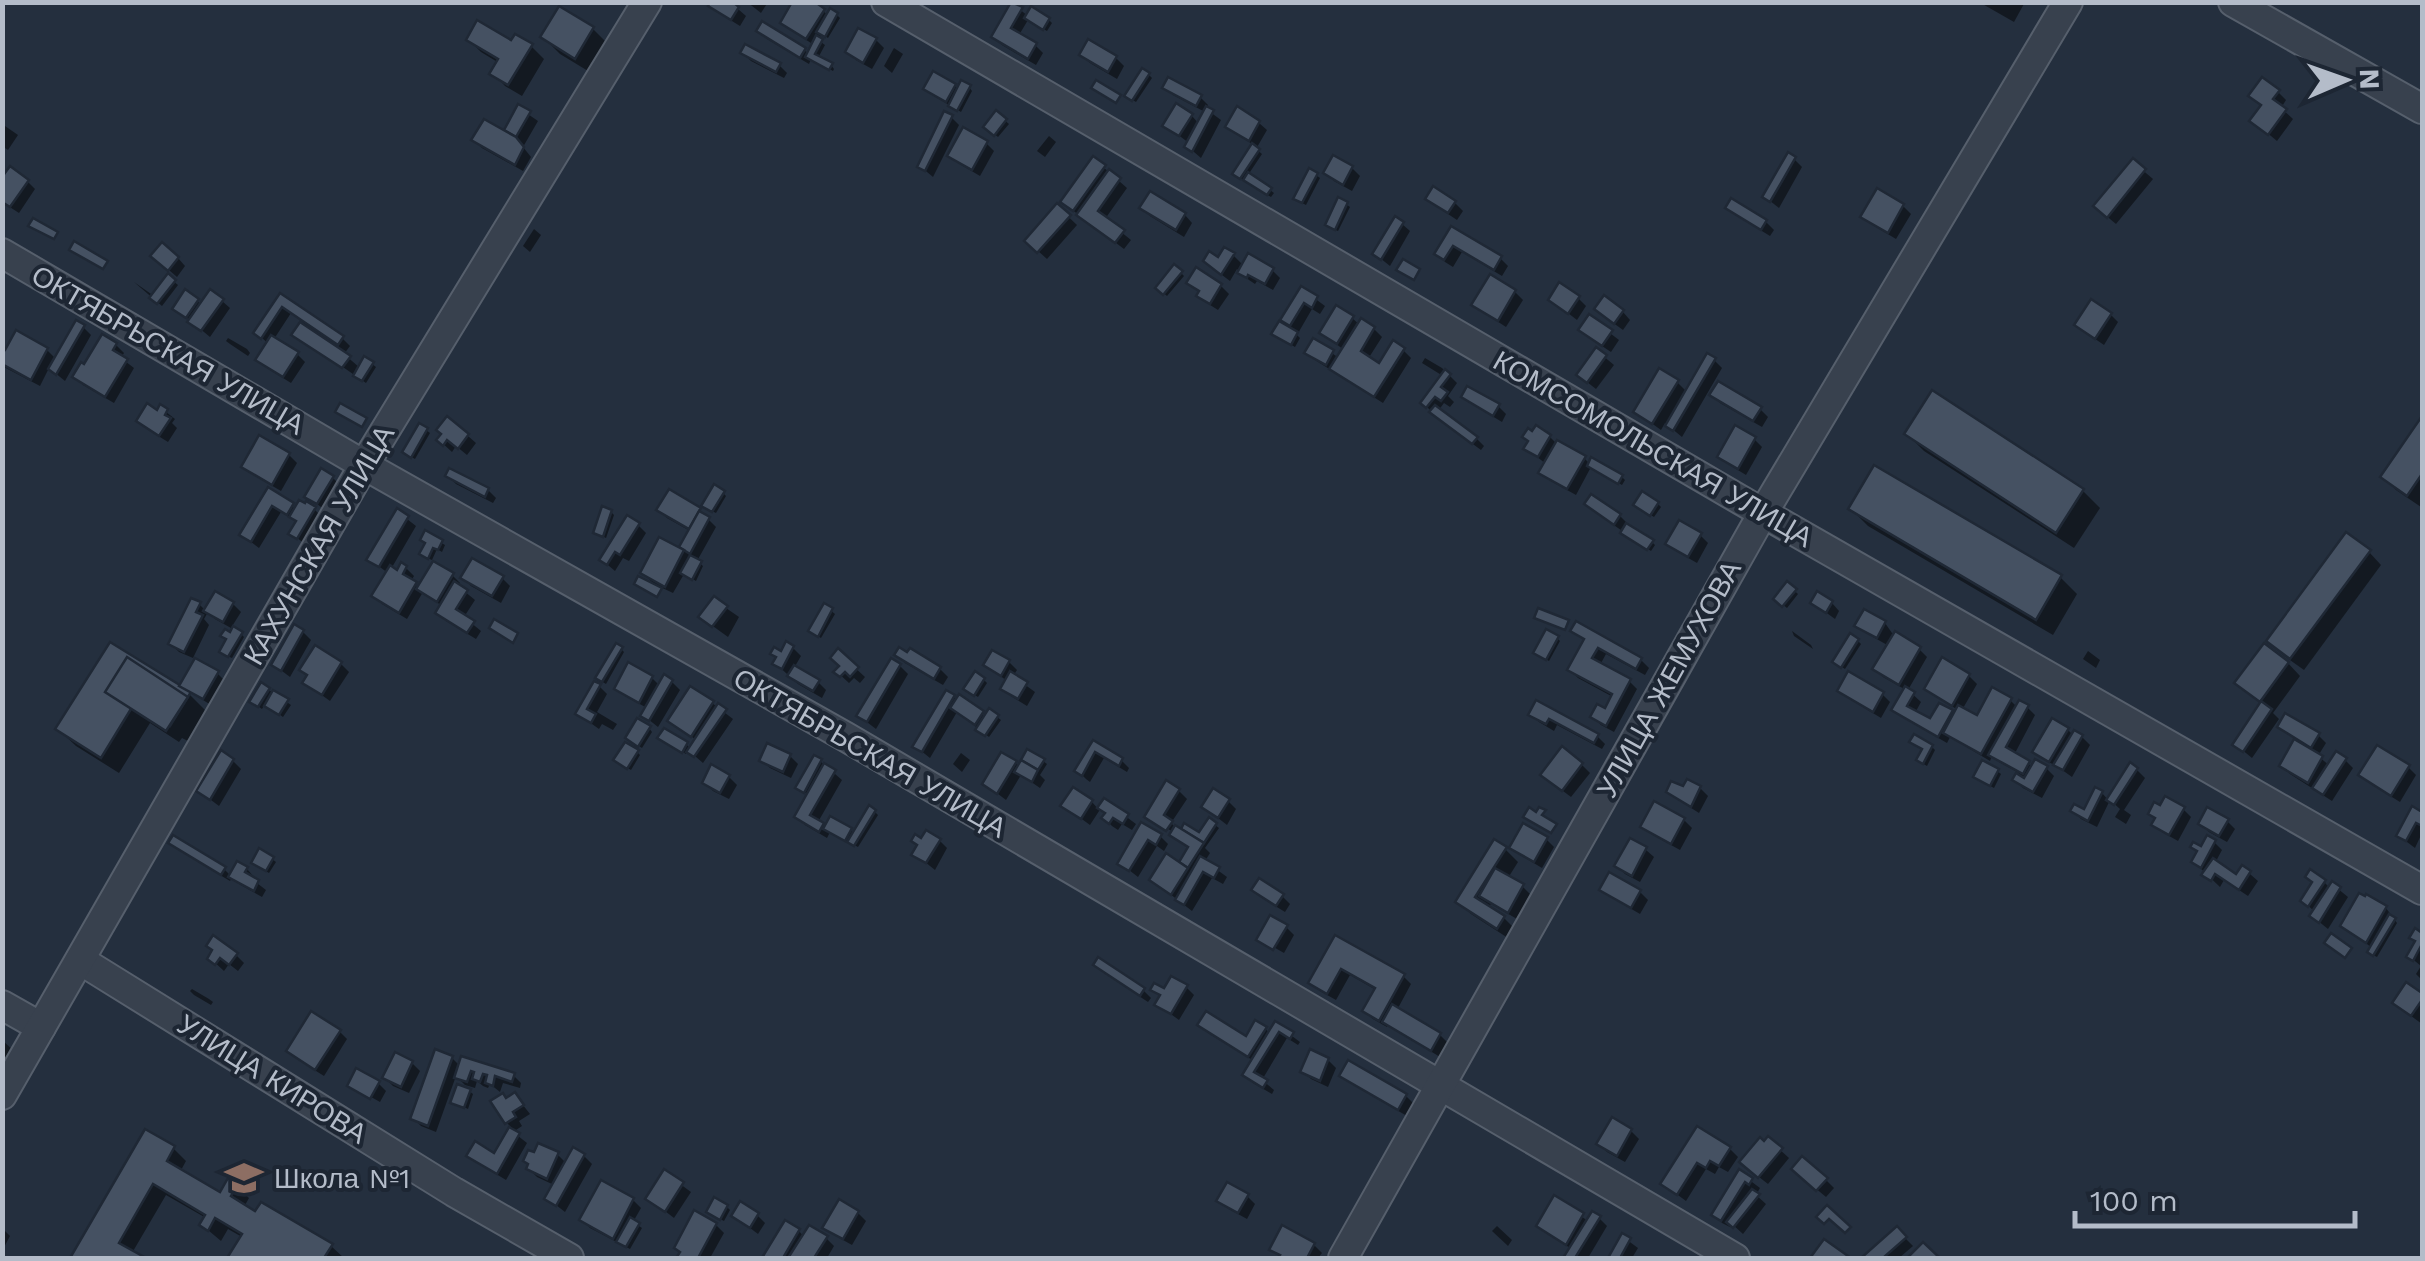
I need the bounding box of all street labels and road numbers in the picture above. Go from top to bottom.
street label: ОКТЯБРЬСКАЯ УЛИЦА [26,258,310,442]
street label: КОМСОМОЛЬСКАЯ УЛИЦА [1488,344,1819,554]
street label: КАХУНСКАЯ УЛИЦА [237,419,401,671]
street label: УЛИЦА ЖЕМУХОВА [1590,554,1748,803]
street label: ОКТЯБРЬСКАЯ УЛИЦА [728,661,1012,845]
street label: УЛИЦА КИРОВА [171,1008,373,1151]

